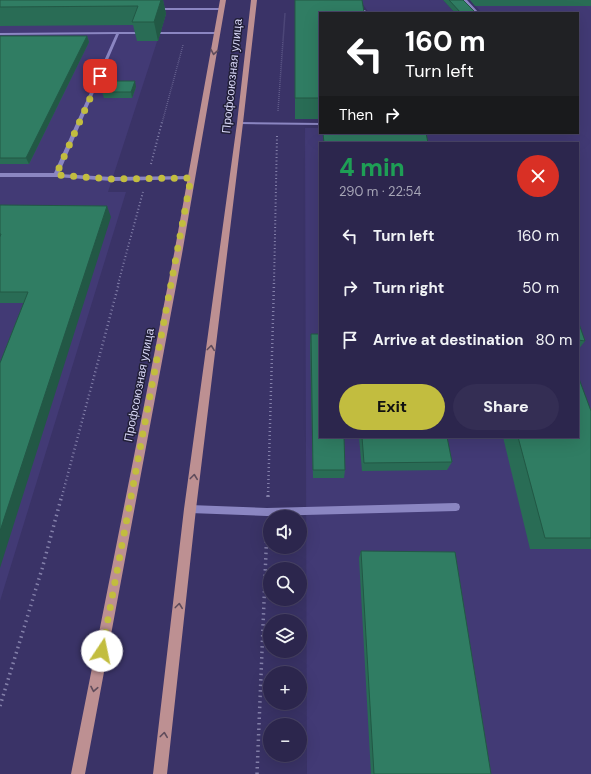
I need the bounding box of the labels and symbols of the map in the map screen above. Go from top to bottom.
street label: Профсоюзная улица [218,18,246,134]
one-way arrow [210,49,219,55]
pin [83,59,117,93]
street label: Профсоюзная улица [120,327,158,443]
one-way arrow [206,345,215,351]
one-way arrow [189,474,198,480]
one-way arrow [174,603,183,609]
position arrow [81,630,123,672]
one-way arrow [91,686,99,692]
one-way arrow [159,732,168,738]

